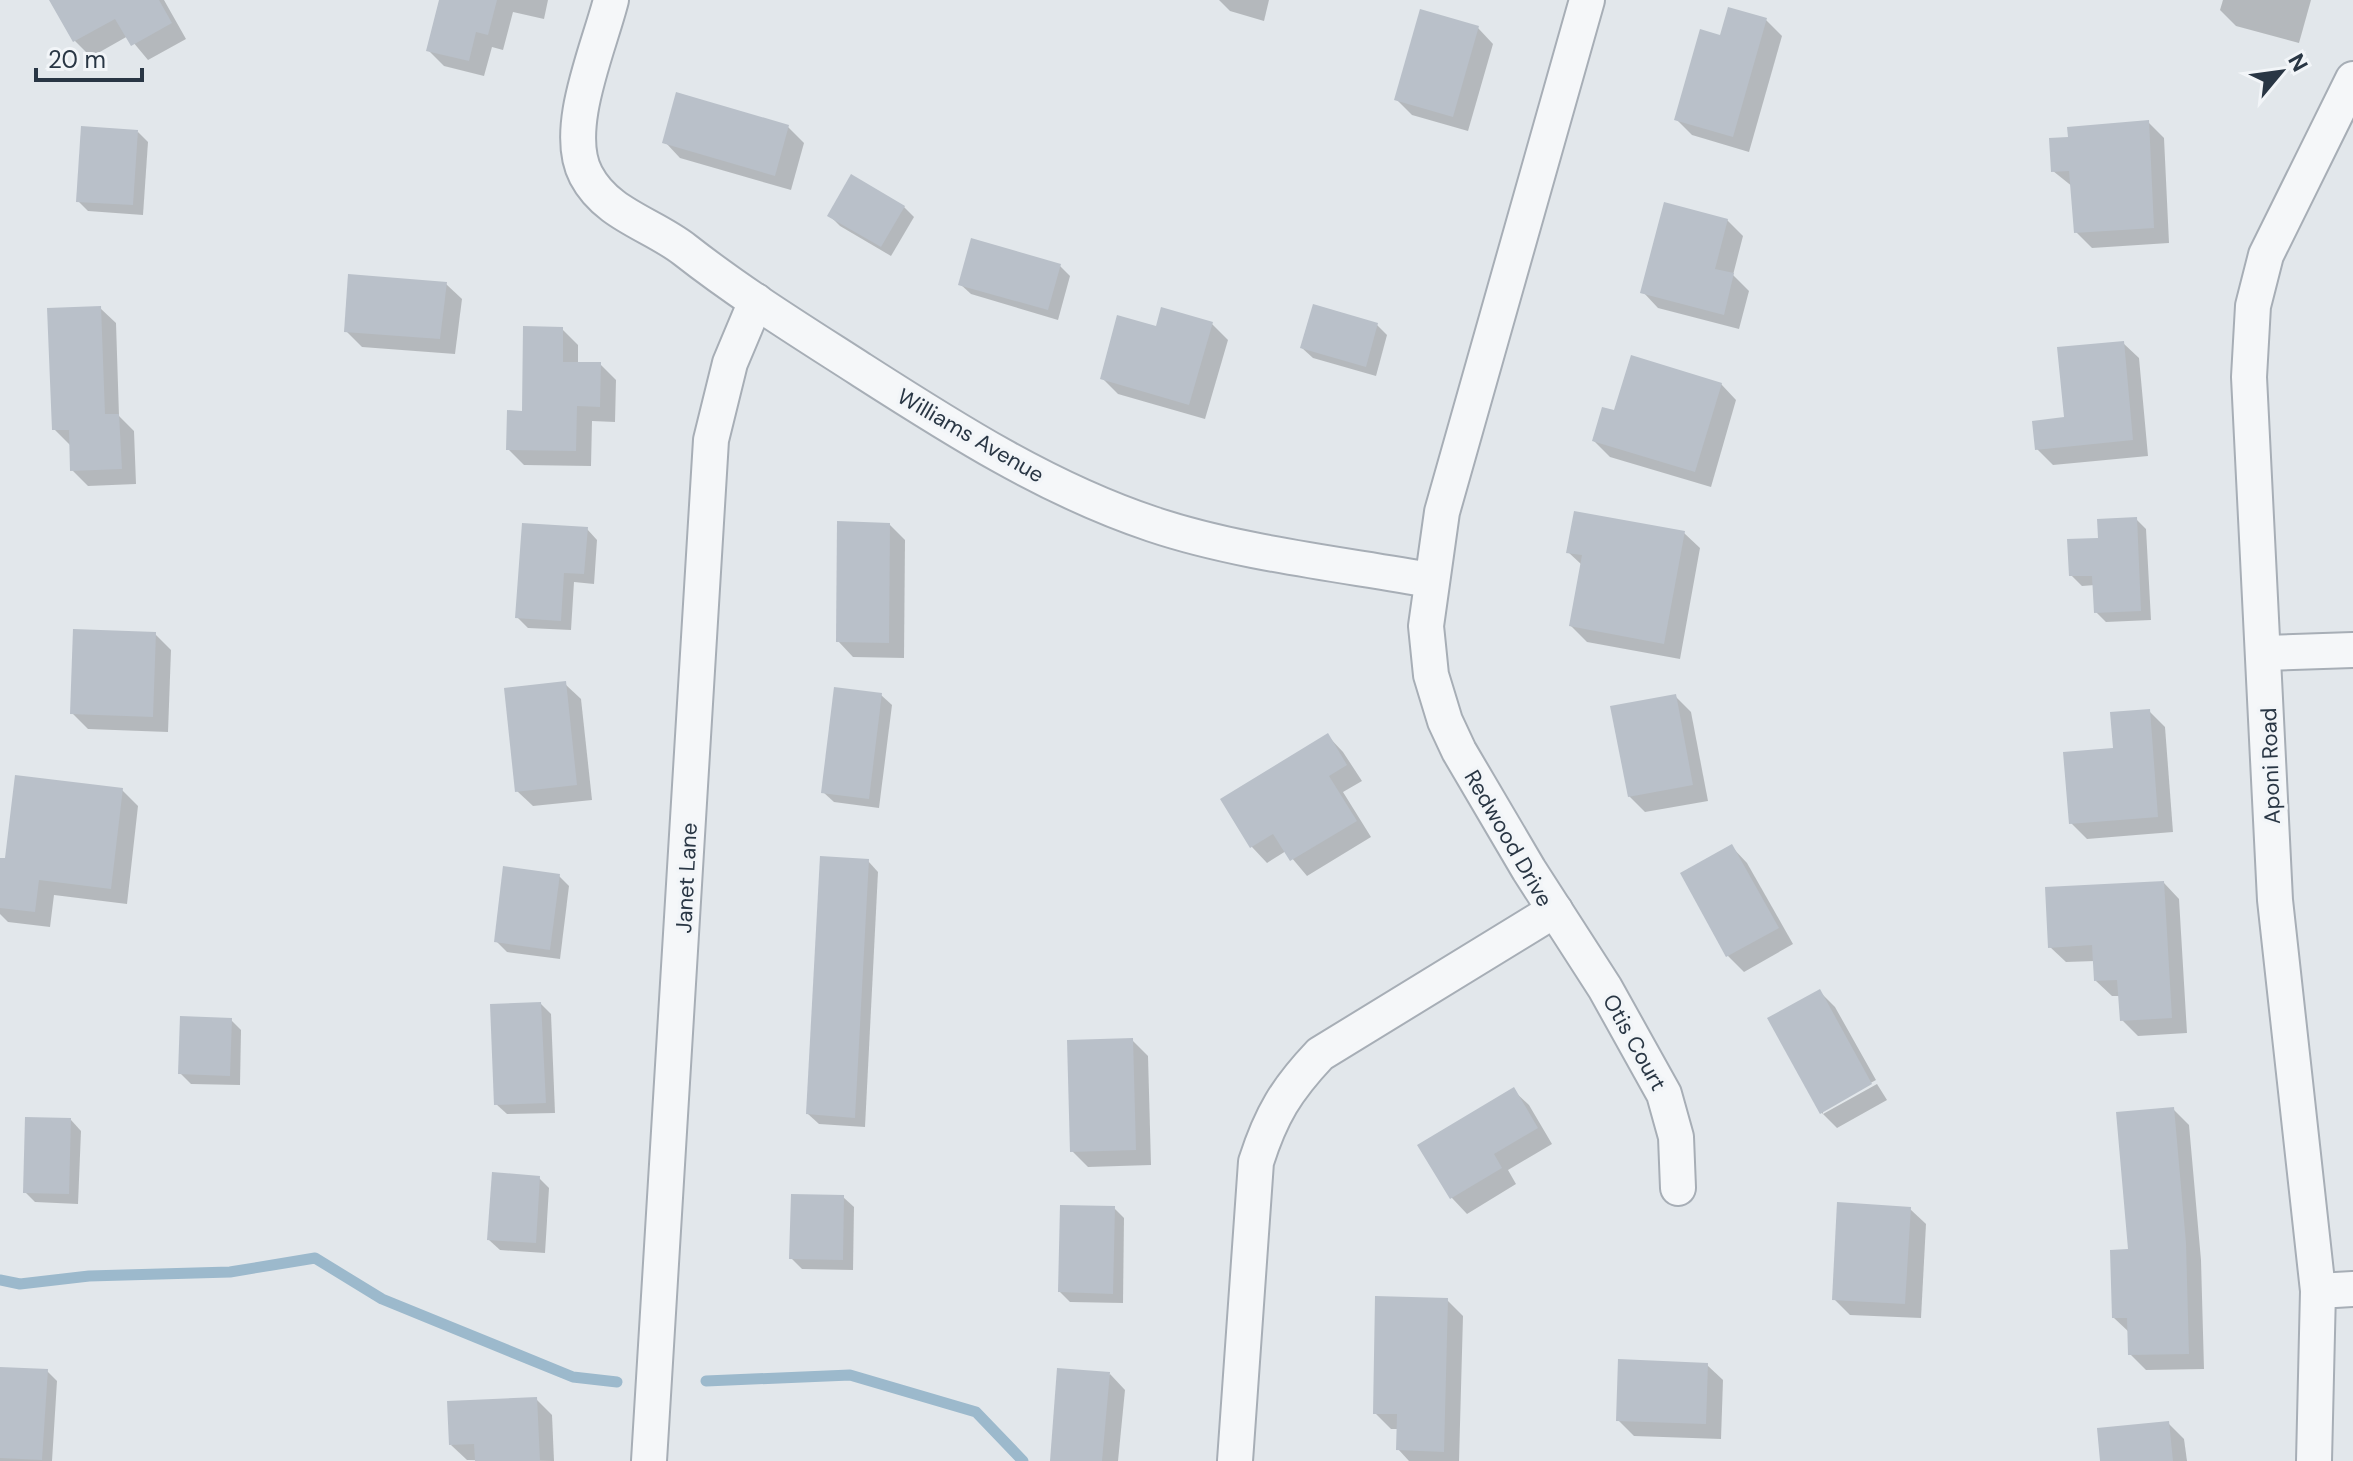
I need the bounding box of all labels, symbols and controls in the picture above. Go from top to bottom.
scale bar [36,32,142,82]
north arrow [2241,32,2321,112]
text: 20 m [48,44,106,75]
text: N [2281,48,2315,77]
street label: Williams Avenue [892,382,1049,489]
street label: Aponi Road [2254,707,2287,825]
street label: Redwood Drive [1458,765,1559,912]
street label: Janet Lane [669,822,704,934]
street label: Otis Court [1596,989,1673,1096]

